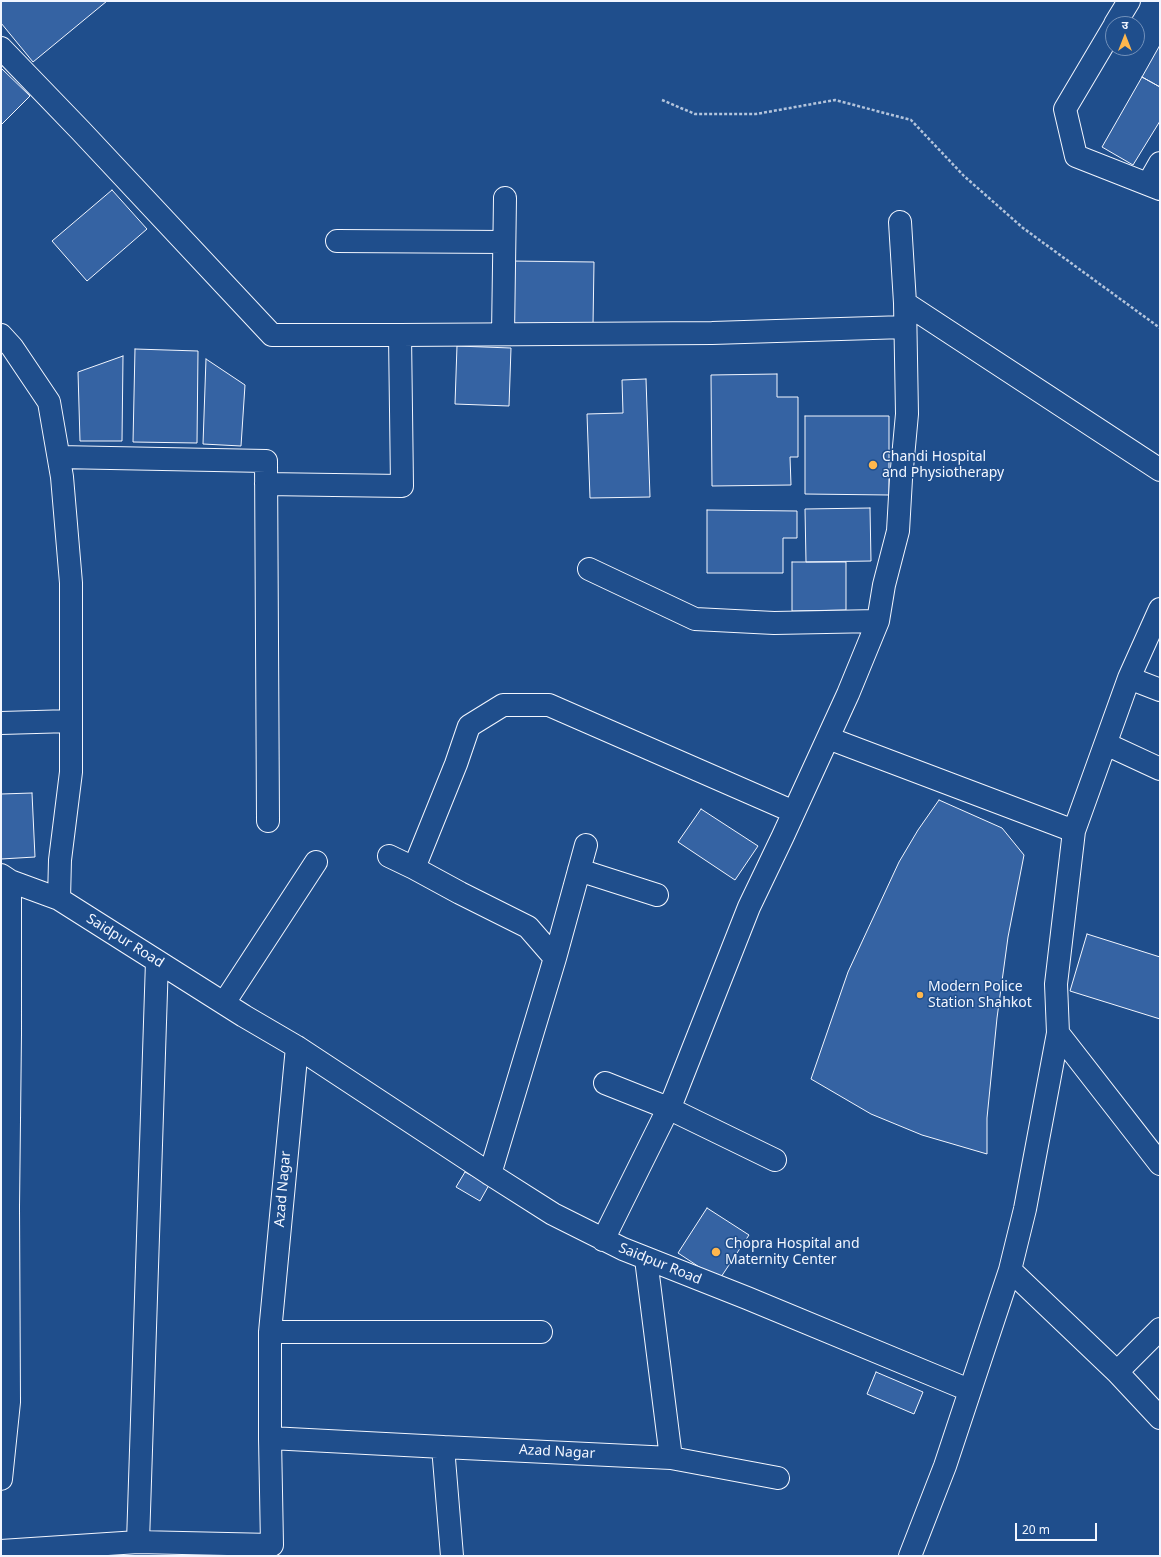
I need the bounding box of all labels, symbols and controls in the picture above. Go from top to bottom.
north arrow [1105,16,1145,56]
text: उ [1122,17,1128,32]
place label: Chandi Hospital and Physiotherapy [882,449,1004,482]
marker: Chandi Hospital and Physiotherapy [867,459,879,471]
street label: Saidpur Road [83,911,167,971]
place label: Modern Police Station Shahkot [928,979,1032,1012]
marker: Modern Police Station Shahkot [915,990,925,1000]
street label: Azad Nagar [271,1150,295,1228]
place label: Chopra Hospital and Maternity Center [725,1236,860,1268]
street label: Saidpur Road [616,1240,704,1288]
marker: Chopra Hospital and Maternity Center [710,1246,722,1258]
street label: Azad Nagar [518,1442,596,1462]
scale bar [1017,1515,1099,1541]
text: 20 m [1022,1521,1050,1538]

